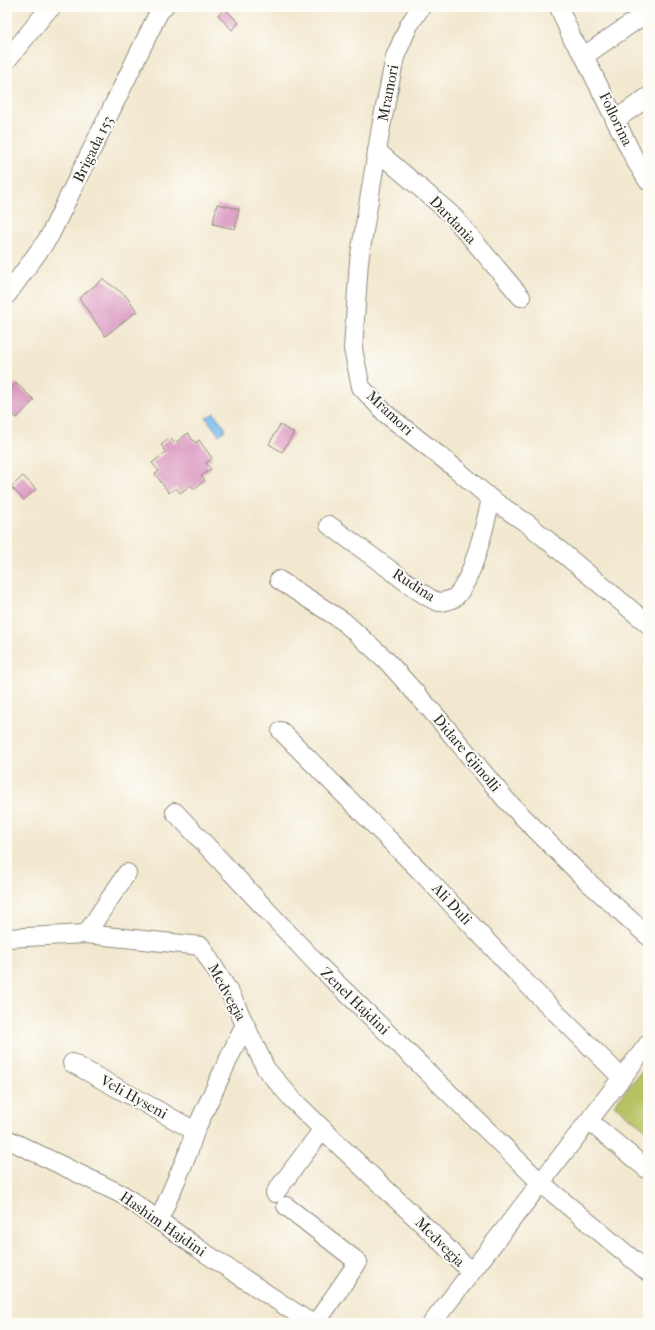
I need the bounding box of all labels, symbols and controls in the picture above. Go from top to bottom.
street label: Mramori [374,62,402,123]
street label: Follorina [595,89,637,150]
street label: Brigada 153 [69,113,117,185]
street label: Dardania [426,192,481,249]
street label: Mramori [363,387,418,440]
street label: Rudina [389,565,440,606]
street label: Didare Gjinolli [429,711,505,796]
street label: Ali Duli [428,879,476,929]
street label: Medvegja [204,960,251,1025]
street label: Zenel Hajdini [317,964,394,1039]
street label: Veli Hyseni [97,1071,171,1123]
street label: Hashim Hajdini [116,1188,210,1261]
street label: Medvegja [411,1213,469,1271]

